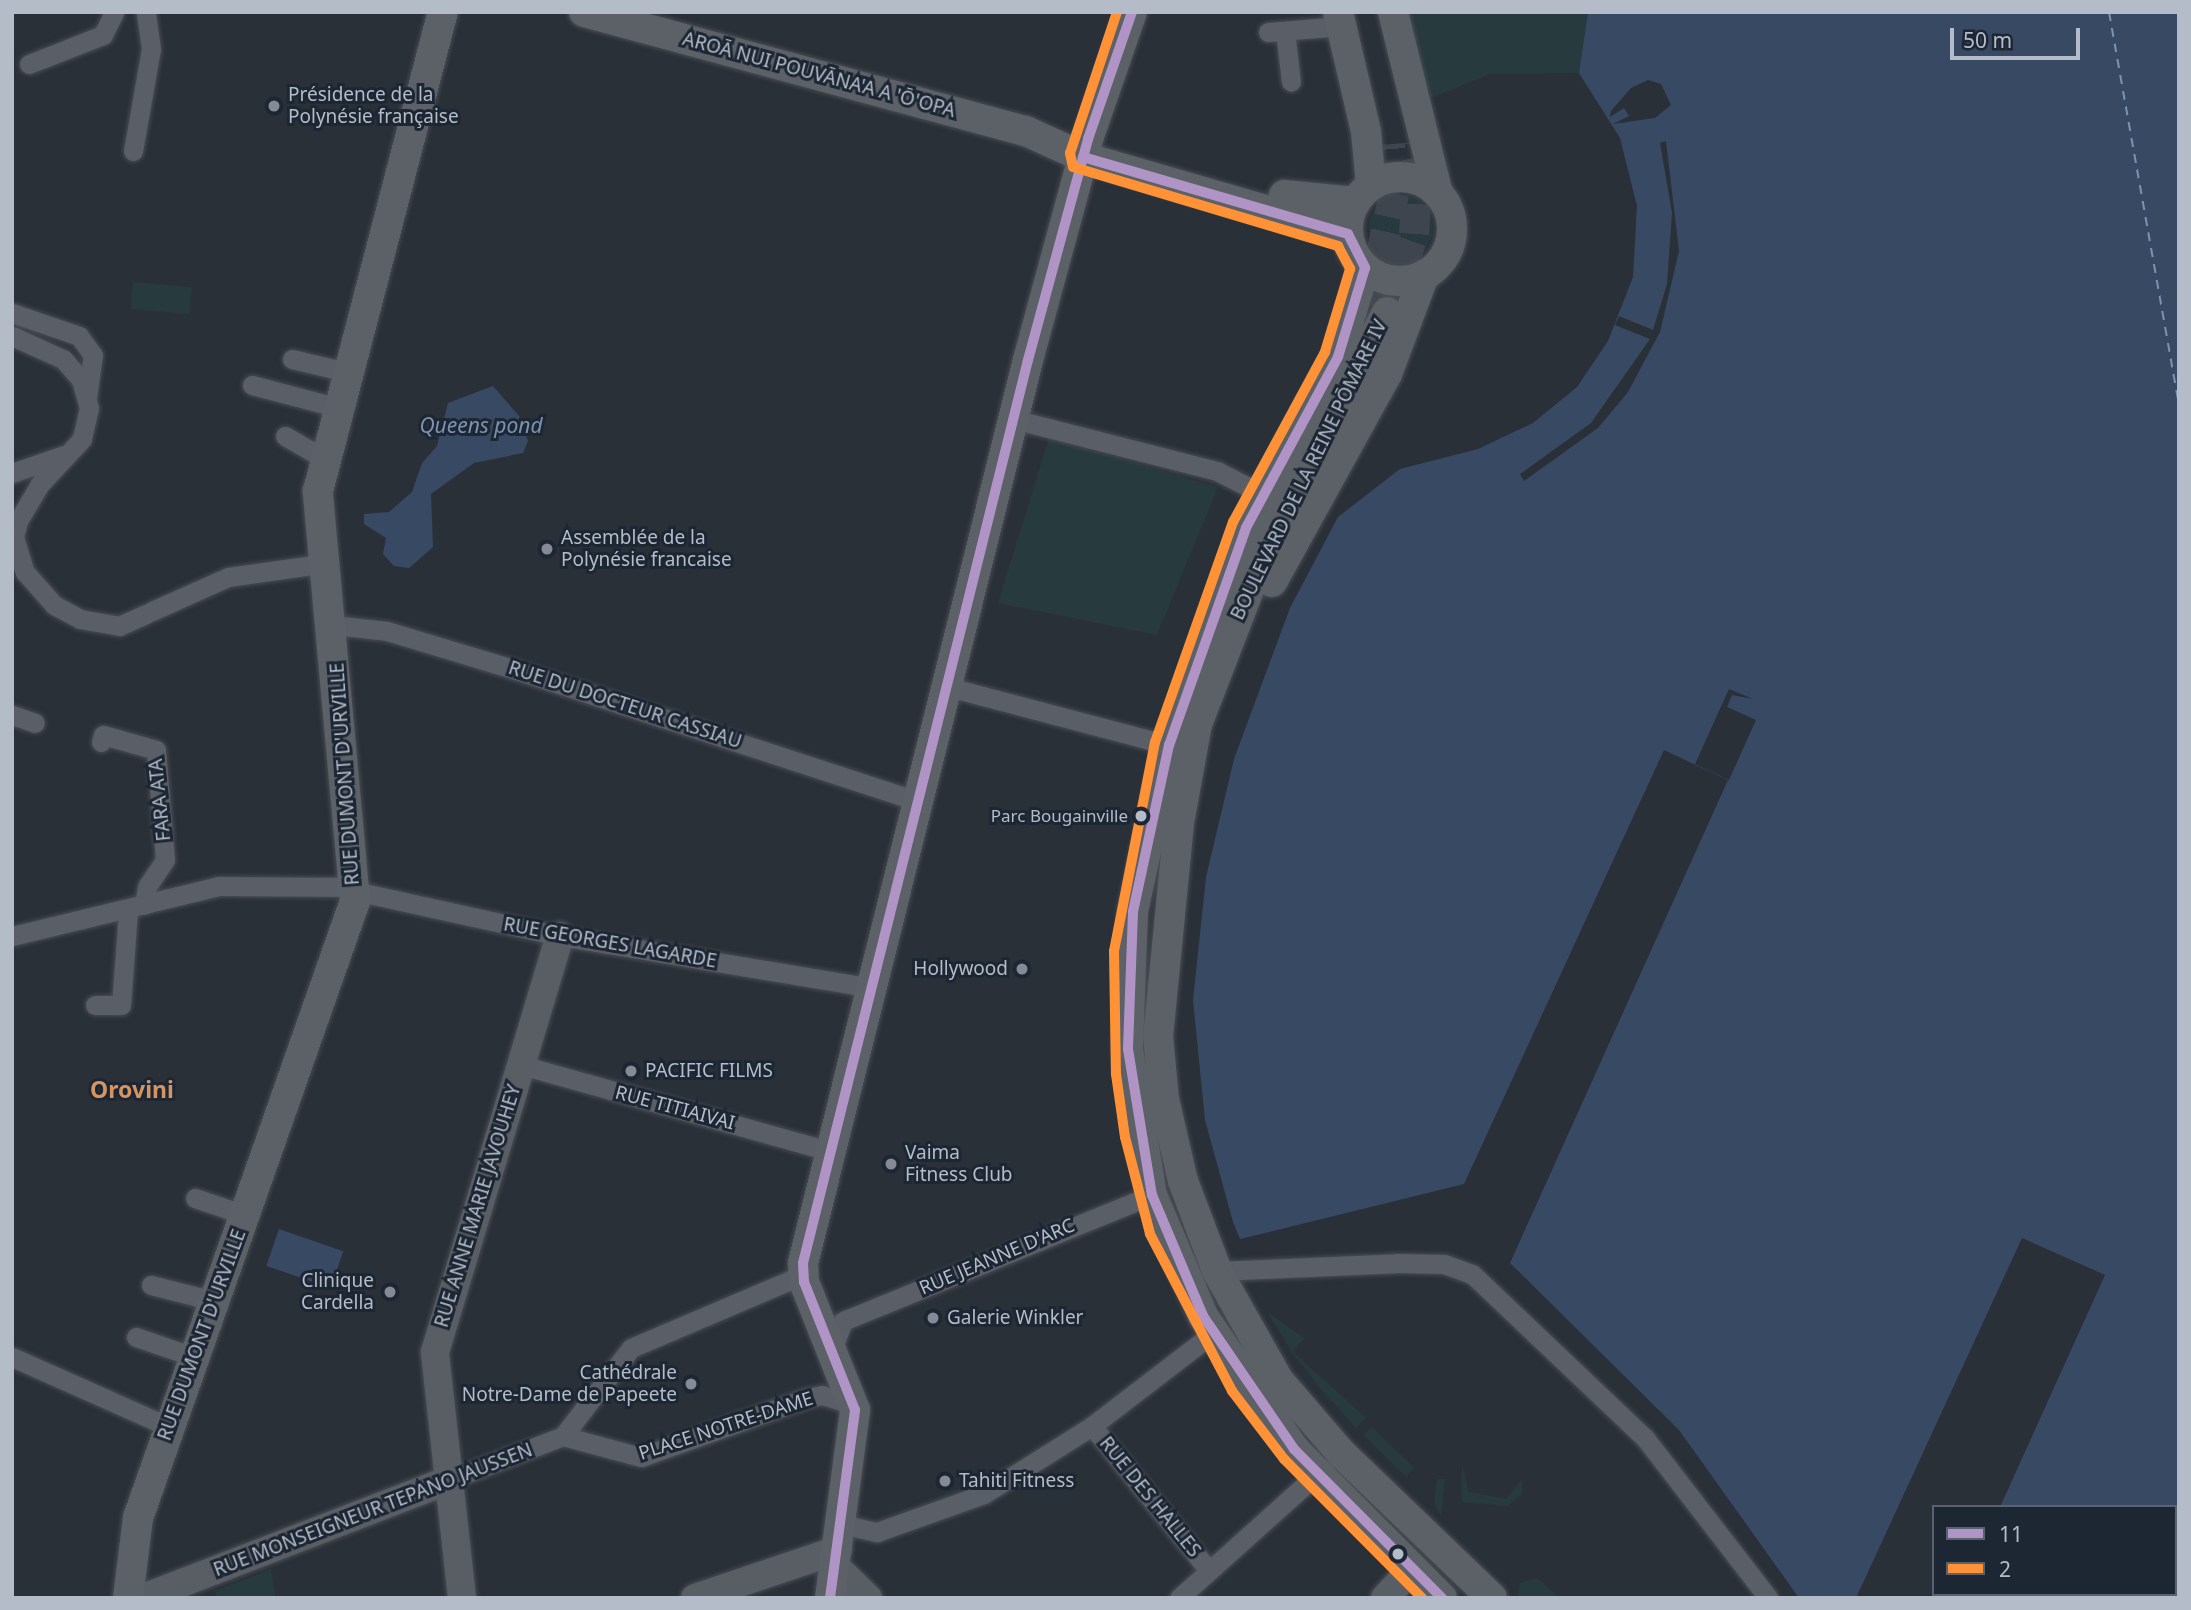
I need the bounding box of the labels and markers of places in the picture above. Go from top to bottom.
place label: Présidence de la Polynésie française [288,84,459,128]
marker: Présidence de la Polynésie française [266,98,282,114]
place label: Assemblée de la Polynésie francaise [561,527,732,571]
marker: Assemblée de la Polynésie francaise [539,541,555,557]
place label: Parc Bougainville [991,806,1128,826]
marker: Parc Bougainville [1134,809,1148,823]
place label: Hollywood [913,958,1008,980]
marker: Hollywood [1014,961,1030,977]
place label: PACIFIC FILMS [645,1060,773,1082]
marker: PACIFIC FILMS [623,1063,639,1079]
place label: Vaima Fitness Club [905,1142,1013,1186]
marker: Vaima Fitness Club [883,1156,899,1172]
place label: Clinique Cardella [301,1270,374,1314]
marker: Clinique Cardella [380,1282,400,1302]
place label: Galerie Winkler [947,1307,1083,1329]
marker: Galerie Winkler [925,1310,941,1326]
place label: Cathédrale Notre-Dame de Papeete [462,1362,677,1406]
marker: Cathédrale Notre-Dame de Papeete [683,1376,699,1392]
place label: Tahiti Fitness [959,1470,1074,1492]
marker: Tahiti Fitness [937,1473,953,1489]
unlabelled marker [1391,1547,1405,1561]

